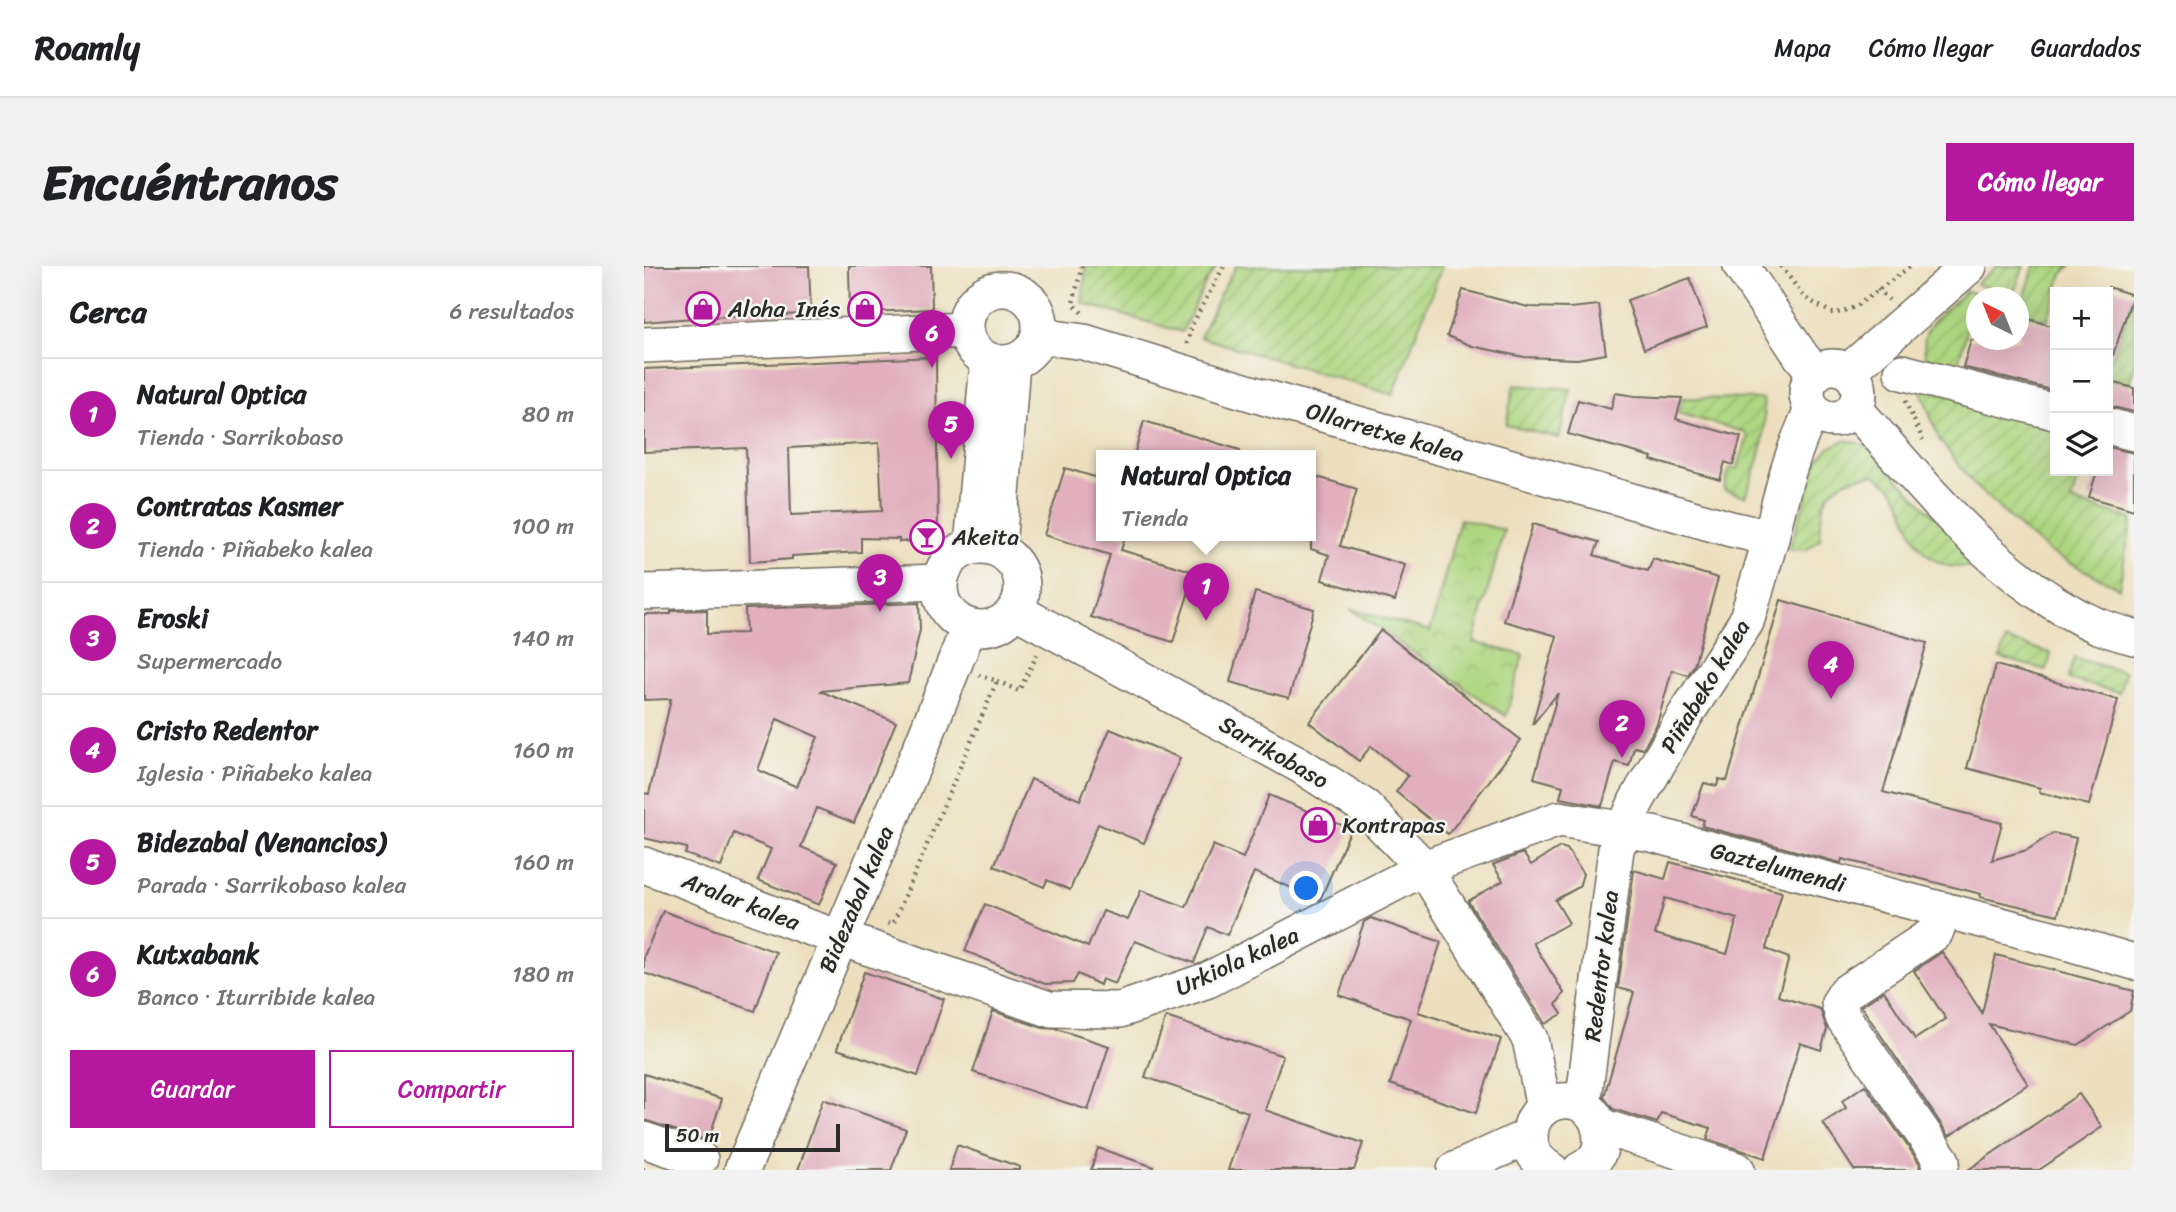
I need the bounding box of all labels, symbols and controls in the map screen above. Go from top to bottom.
text: Roamly [35,19,140,77]
text: Mapa [1774,27,1831,69]
text: Cómo llegar [1869,27,1993,69]
text: Guardados [2031,27,2141,69]
text: Encuéntranos [42,139,338,226]
button: Cómo llegar [1946,143,2134,221]
text: Cerca [70,285,146,339]
north arrow [1966,287,2029,350]
map controls [2050,287,2113,476]
button: + [2050,287,2113,350]
place label: Aloha [727,289,785,330]
place label: Inés [795,289,840,330]
shop icon: Aloha [684,290,722,328]
shop icon: Inés [846,290,884,328]
text: 6 resultados [449,291,574,332]
pin: 6 [909,310,955,368]
button: − [2050,350,2113,413]
text: Natural Optica [137,371,306,417]
street label: Ollarretxe kalea [1301,390,1469,475]
text: 1 [88,394,98,435]
text: 80 m [522,394,574,435]
pin: 5 [928,401,974,459]
button: layers [2050,413,2113,476]
text: Tienda · Sarrikobaso [137,417,343,458]
popup [1096,450,1316,541]
text: Natural Optica [1121,452,1291,498]
text: Contratas Kasmer [137,483,342,529]
text: Tienda [1121,498,1188,539]
text: 2 [86,506,100,547]
text: 100 m [511,506,574,547]
place label: Akeita [951,517,1020,558]
bar icon: Akeita [908,518,946,556]
text: Tienda · Piñabeko kalea [137,529,373,570]
pin: 3 [857,554,903,612]
pin: 1 [1183,563,1229,621]
text: Eroski [137,595,208,641]
street label: Piñabeko kalea [1649,611,1762,761]
text: 3 [87,618,99,659]
text: 140 m [512,618,574,659]
text: Supermercado [137,641,282,682]
pin: 4 [1808,641,1854,699]
pin: 2 [1599,700,1645,758]
street label: Sarrikobaso [1211,704,1337,801]
text: Cristo Redentor [137,707,317,753]
text: 4 [86,730,100,771]
text: 160 m [513,730,574,771]
text: Iglesia · Piñabeko kalea [137,753,372,794]
place label: Kontrapas [1342,805,1446,846]
shop icon: Kontrapas [1299,806,1337,844]
text: Bidezabal (Venancios) [137,819,386,865]
street label: Bidezabal kalea [807,819,906,979]
street label: Gaztelumendi [1706,830,1850,905]
text: 5 [86,842,100,883]
text: 160 m [513,842,574,883]
street label: Aralar kalea [675,860,806,943]
text: Parada · Sarrikobaso kalea [137,865,406,906]
your location [1289,871,1323,905]
street label: Redentor kalea [1572,888,1631,1044]
street label: Urkiola kalea [1168,915,1306,1008]
text: Kutxabank [137,931,259,977]
text: 6 [86,954,100,995]
text: 180 m [512,954,574,995]
text: Banco · Iturribide kalea [137,977,375,1018]
button: Guardar [70,1050,315,1128]
button: Compartir [329,1050,574,1128]
text: 50 m [676,1119,719,1152]
scale bar [665,1121,840,1153]

